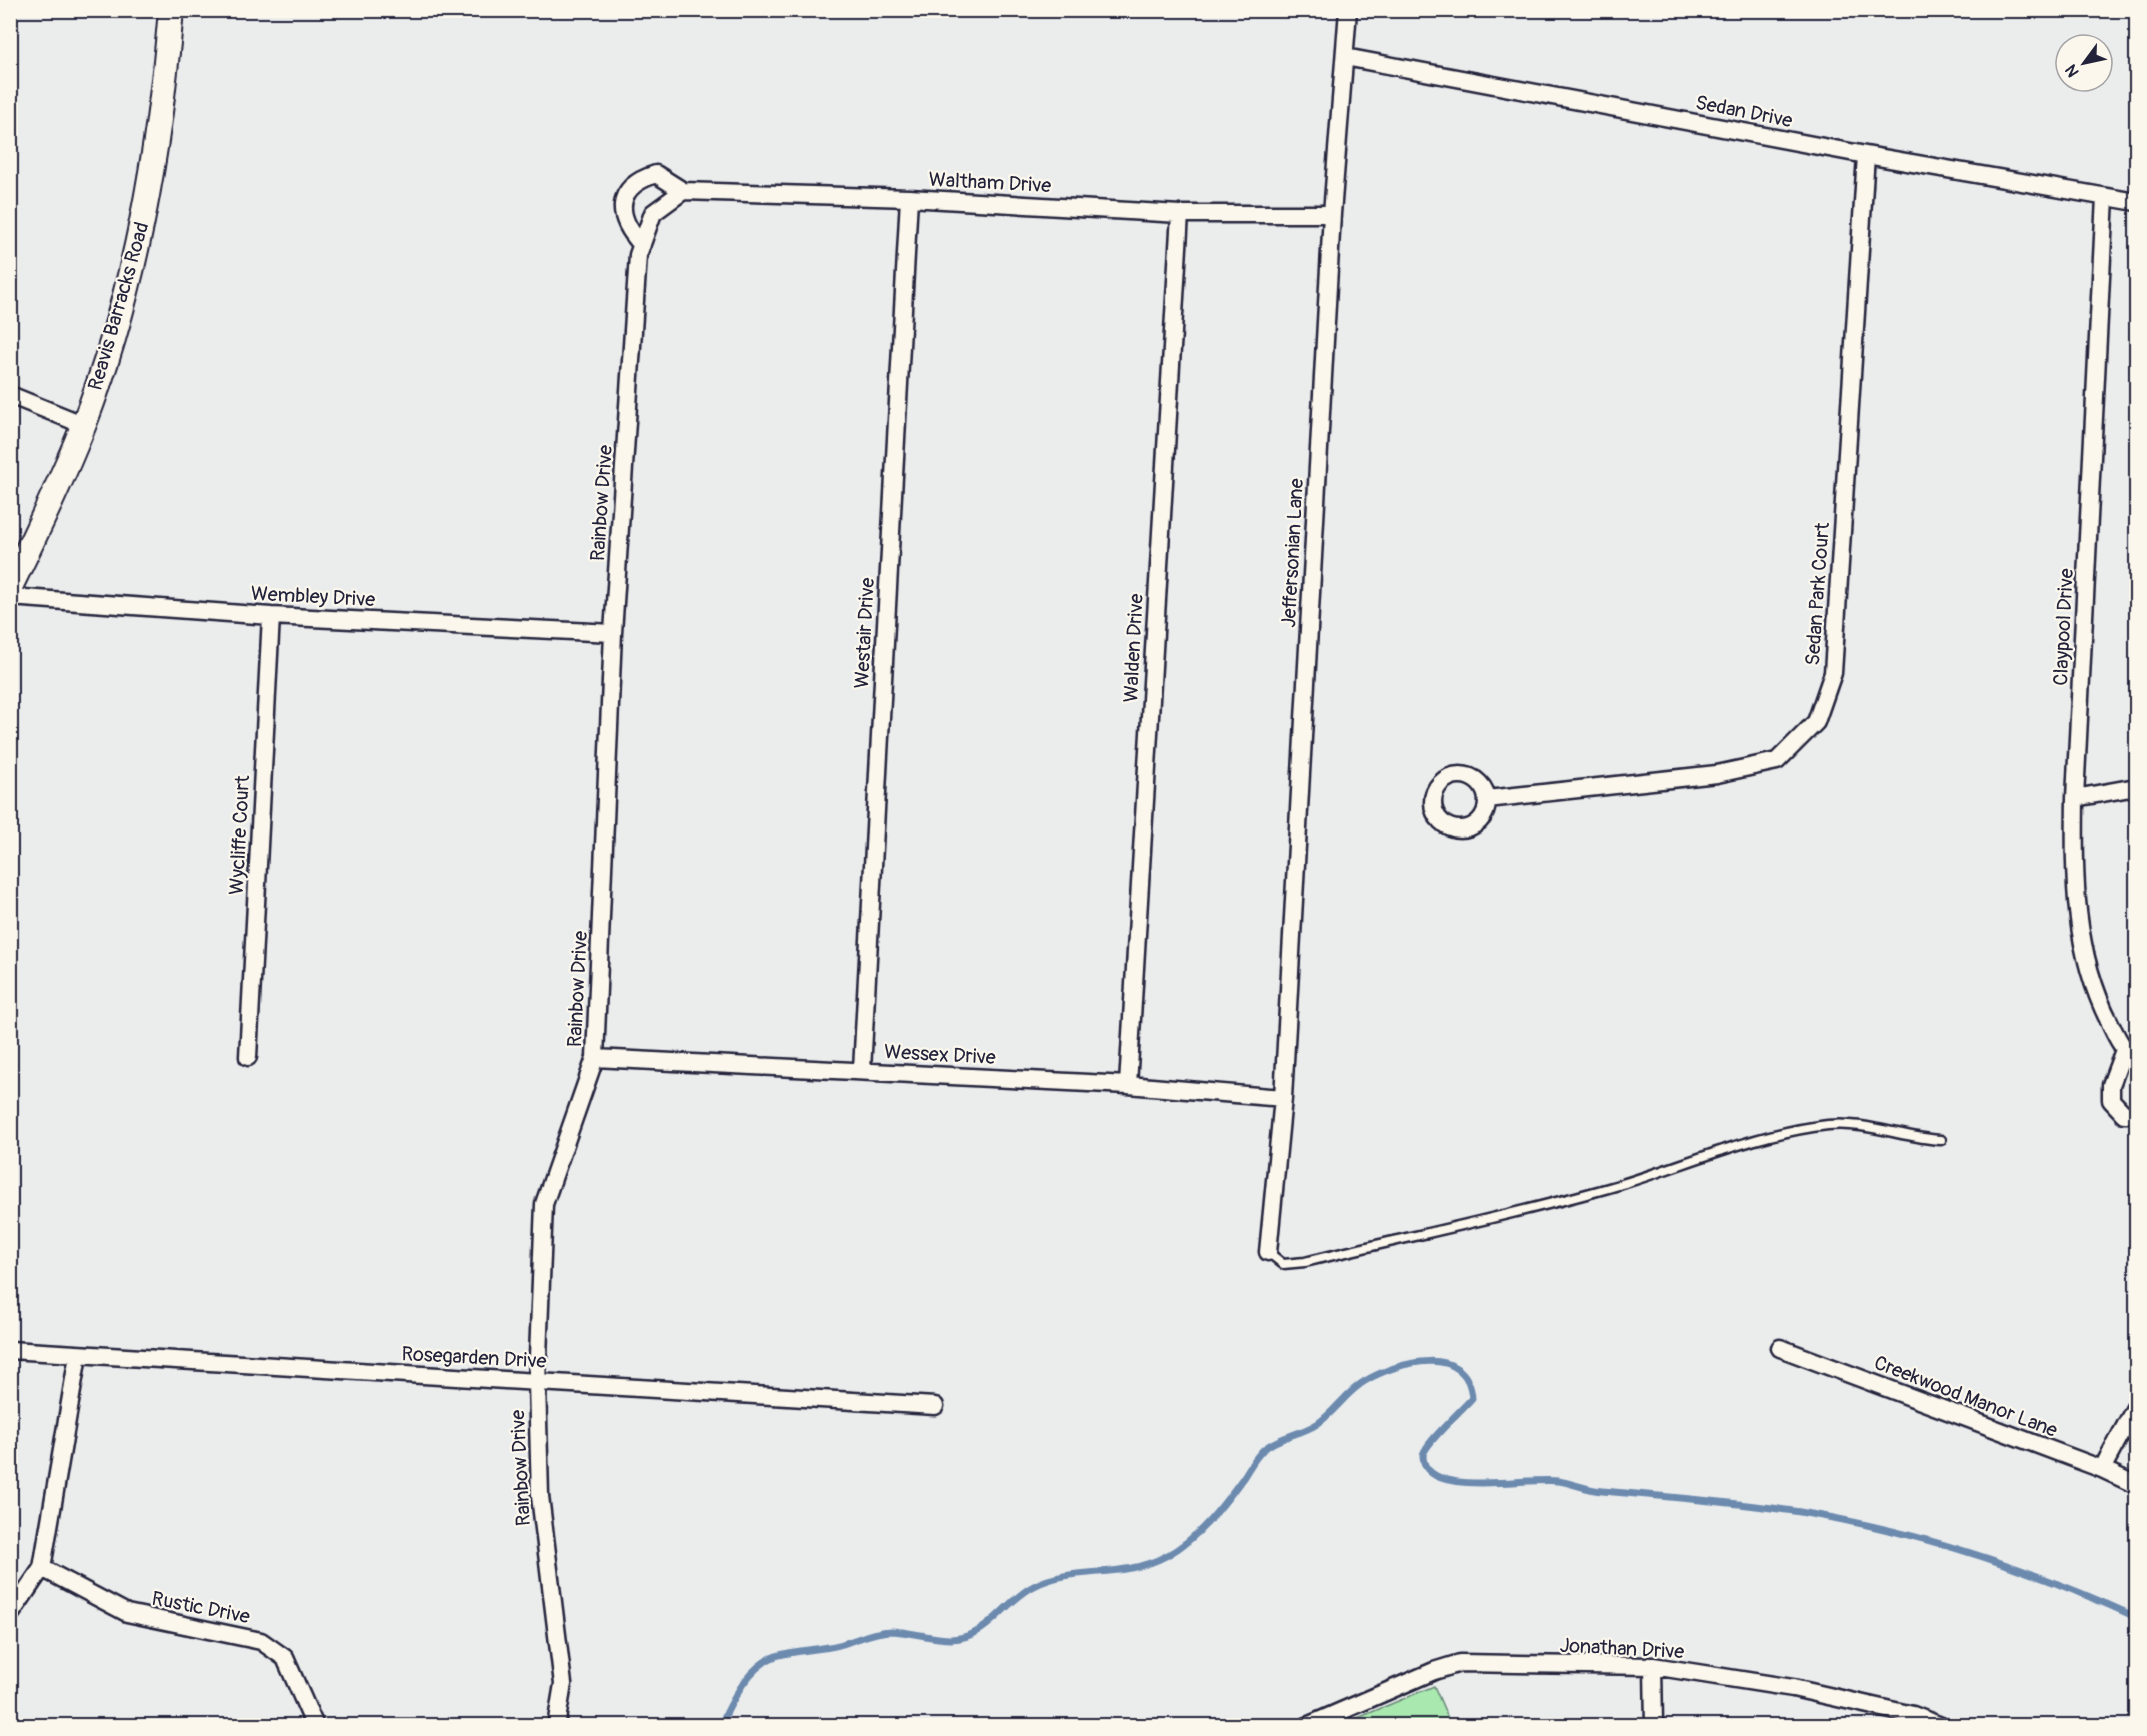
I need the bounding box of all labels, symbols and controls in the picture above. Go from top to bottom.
north arrow [2054,33,2114,93]
text: N [2061,60,2084,81]
street label: Sedan Drive [1693,90,1795,133]
street label: Waltham Drive [928,167,1052,198]
street label: Reavis Barracks Road [82,219,154,393]
street label: Rainbow Drive [585,444,618,562]
street label: Jeffersonian Lane [1276,478,1309,628]
street label: Sedan Park Court [1800,521,1835,666]
street label: Claypool Drive [2048,567,2079,686]
street label: Westair Drive [849,577,880,689]
street label: Wembley Drive [250,581,376,612]
street label: Walden Drive [1118,593,1149,703]
street label: Wycliffe Court [224,774,255,895]
street label: Rainbow Drive [562,930,593,1048]
street label: Wessex Drive [884,1039,997,1070]
street label: Rosegarden Drive [401,1341,547,1374]
street label: Creekwood Manor Lane [1871,1350,2061,1443]
street label: Rainbow Drive [505,1409,536,1527]
street label: Rustic Drive [150,1586,252,1629]
street label: Jonathan Drive [1559,1633,1685,1664]

